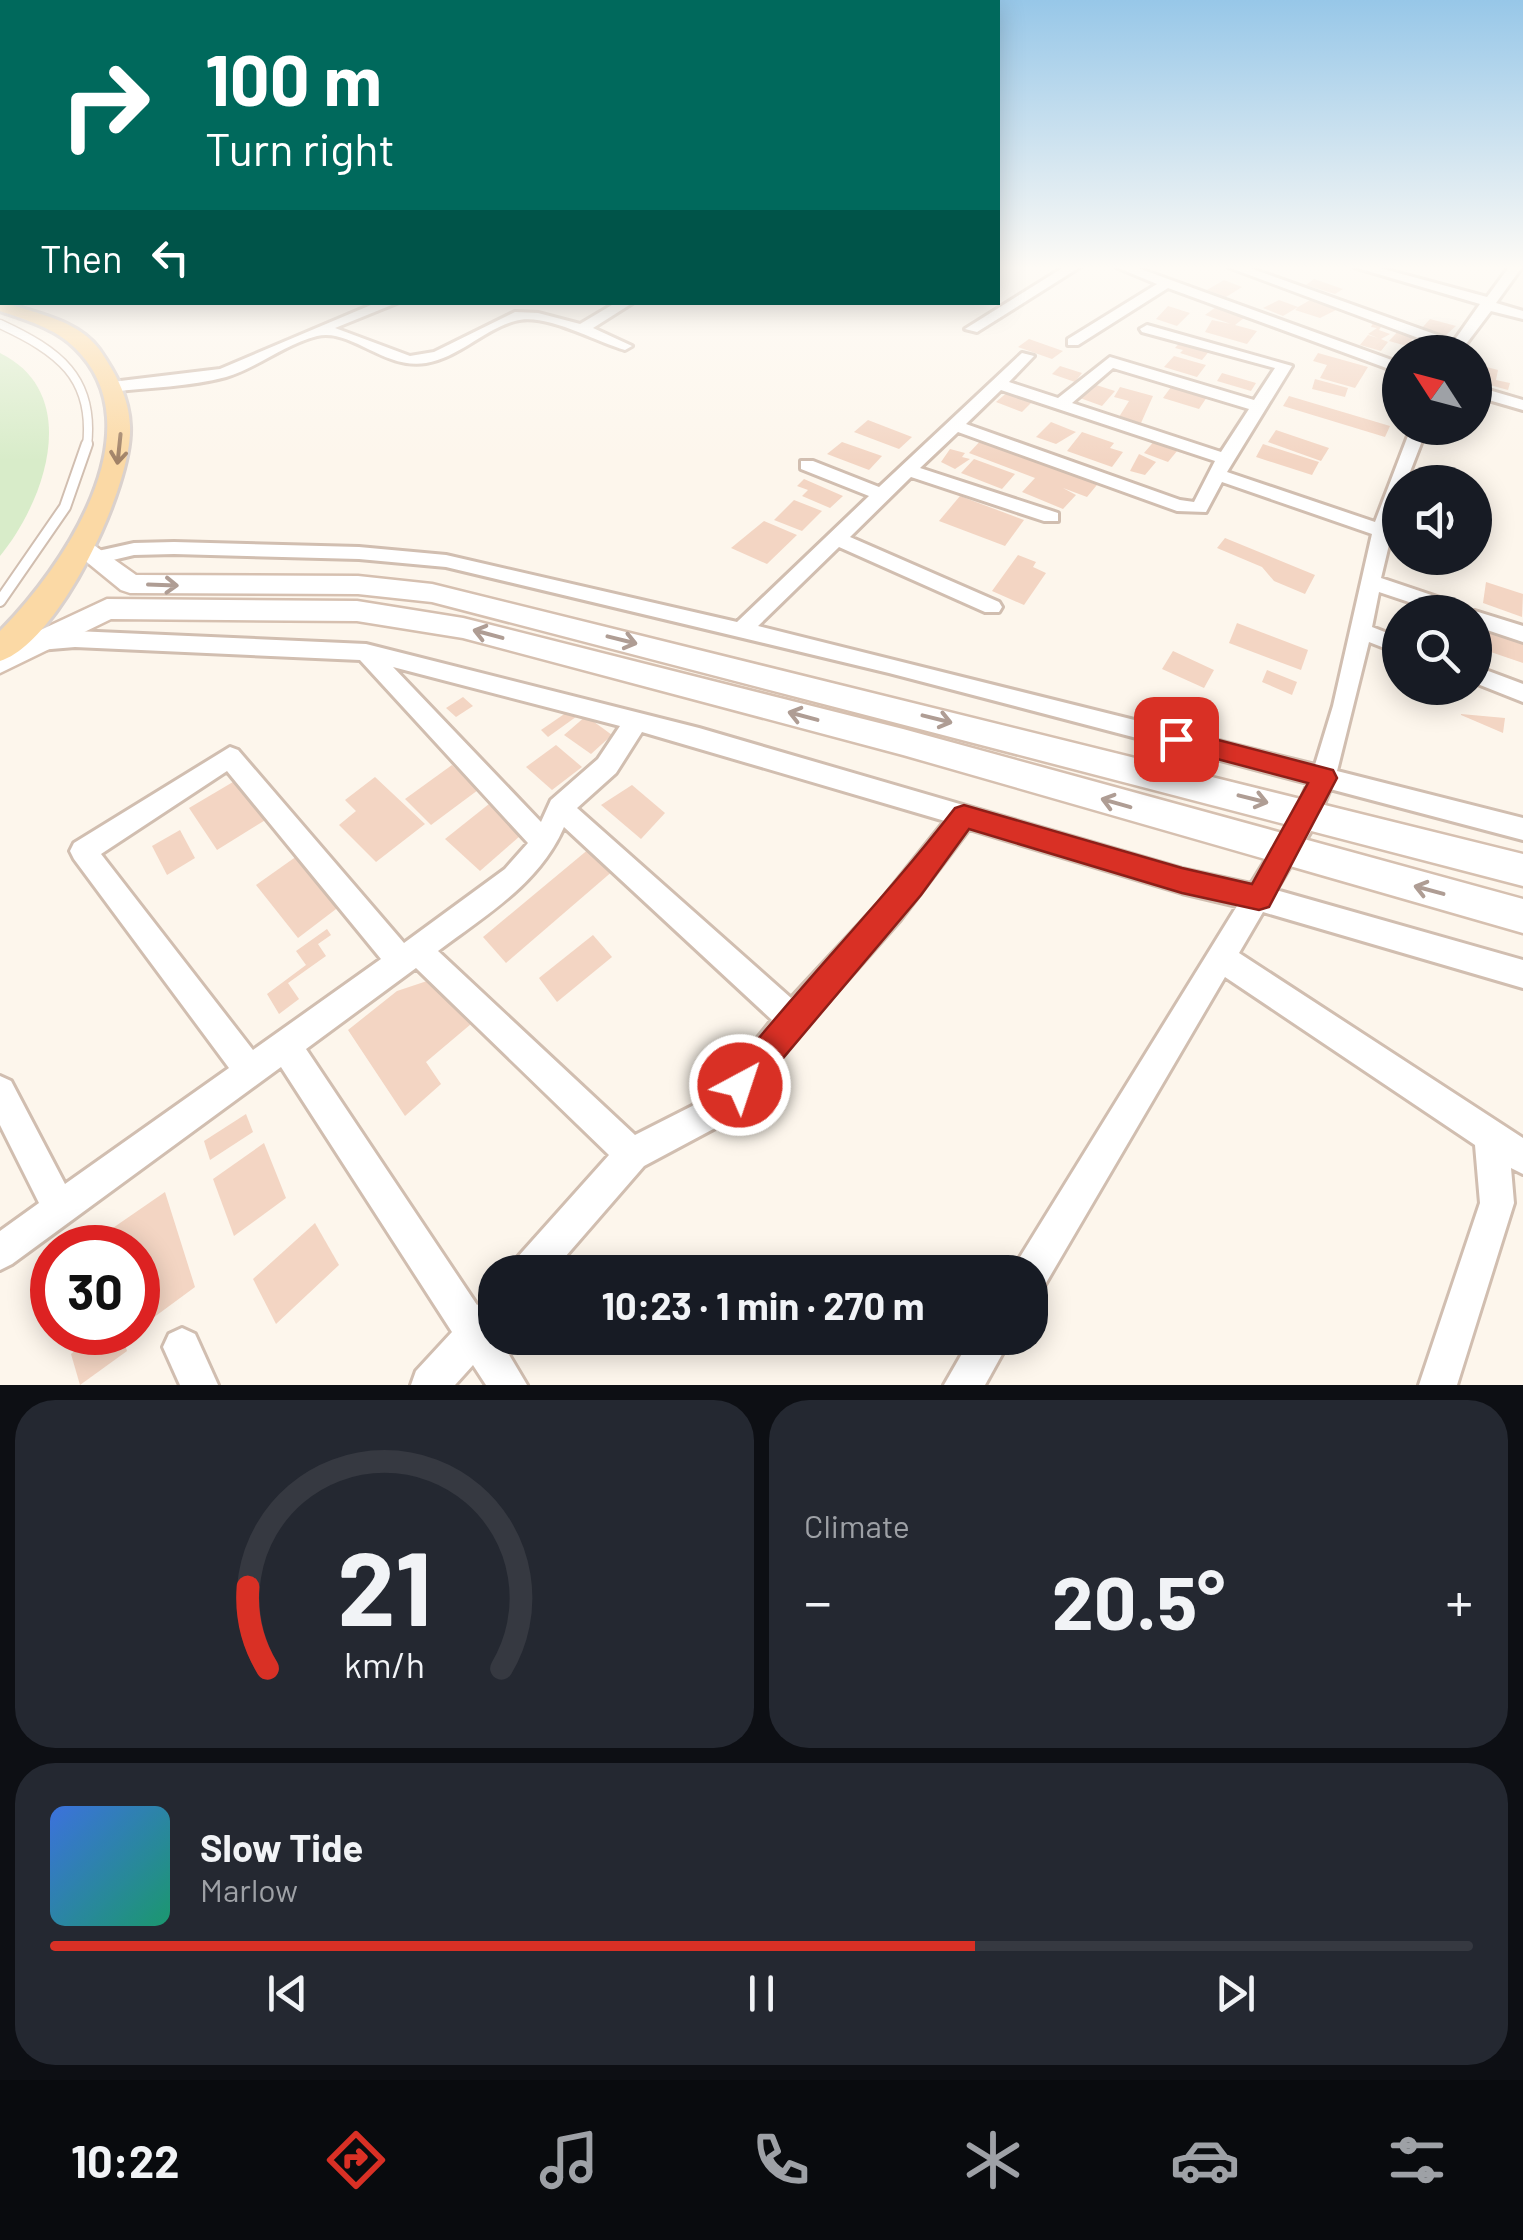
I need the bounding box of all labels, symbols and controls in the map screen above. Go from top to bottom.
text: 100 m [205,36,382,120]
icon: right [40,40,170,170]
text: Turn right [205,121,395,175]
icon: left [143,230,198,285]
text: Then [40,235,123,281]
north arrow [1382,335,1492,445]
map controls [1382,335,1492,705]
one-way arrow [109,432,128,465]
button: sound [1382,465,1492,575]
one-way arrow [146,576,179,594]
button: search [1382,595,1492,705]
one-way arrow [473,624,504,643]
one-way arrow [605,632,637,650]
pin [1134,697,1219,782]
one-way arrow [788,706,819,725]
one-way arrow [921,711,952,730]
icon: arrive [1149,712,1204,767]
one-way arrow [1237,790,1268,809]
one-way arrow [1101,793,1132,811]
one-way arrow [1414,880,1445,899]
position arrow [688,1033,792,1137]
speed limit sign: 30 [30,1225,160,1355]
text: 10:23 · 1 min · 270 m [602,1282,924,1328]
text: Climate [804,1506,910,1544]
text: 21 [337,1522,432,1647]
text: 20.5° [1052,1555,1225,1645]
text: − [804,1567,832,1633]
text: + [1445,1567,1473,1633]
text: km/h [344,1642,425,1685]
text: Slow Tide [200,1824,363,1870]
text: Marlow [200,1870,298,1908]
icon: previous [260,1966,315,2021]
icon: pause [734,1966,789,2021]
icon: next [1208,1966,1263,2021]
icon: directions [321,2125,391,2195]
icon: music [534,2125,604,2195]
icon: phone [746,2125,816,2195]
icon: climate [958,2125,1028,2195]
icon: car [1170,2125,1240,2195]
icon: filters [1382,2125,1452,2195]
text: 10:22 [71,2133,179,2187]

